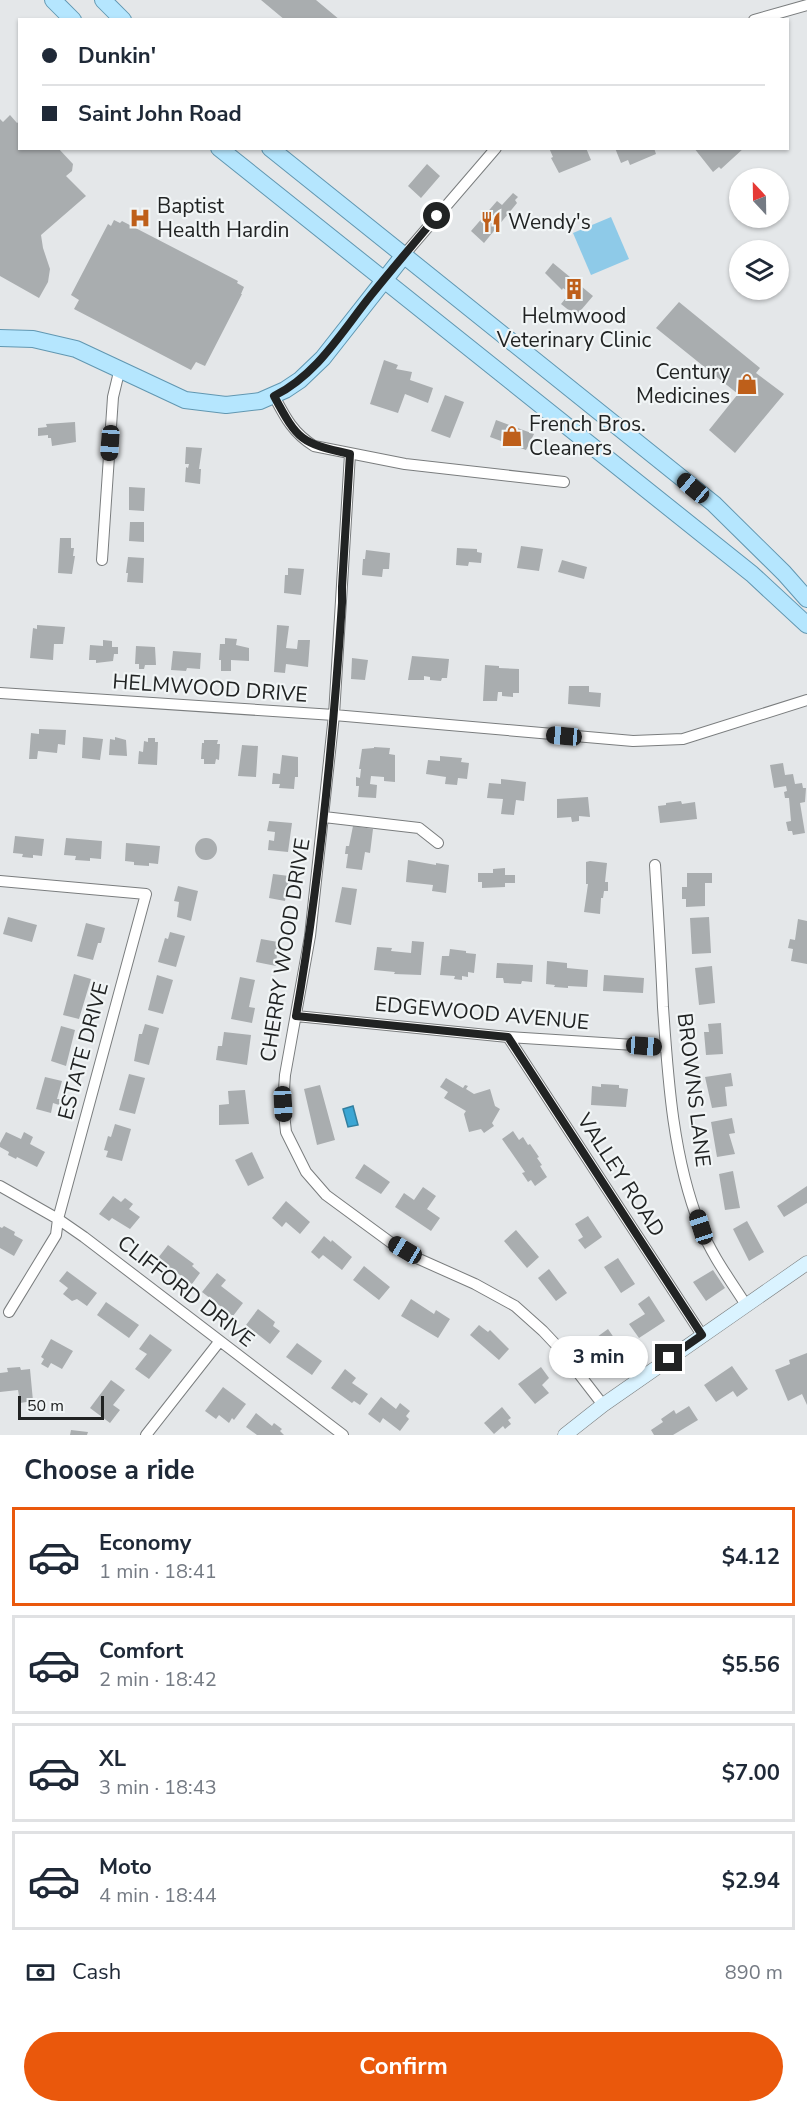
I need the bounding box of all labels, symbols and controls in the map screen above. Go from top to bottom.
text: Dunkin' [78,41,156,71]
text: Saint John Road [78,99,242,129]
north arrow [729,168,789,228]
map controls [729,168,789,300]
place label: Baptist Health Hardin [157,192,290,244]
route start [423,202,450,229]
hospital icon: Baptist Health Hardin [128,206,152,230]
place label: Wendy's [508,208,591,236]
restaurant icon: Wendy's [479,210,503,234]
button: layers [729,240,789,300]
building icon: Helmwood Veterinary Clinic [562,277,586,301]
place label: Helmwood Veterinary Clinic [496,302,651,354]
place label: Century Medicines [636,358,730,410]
shop icon: Century Medicines [735,372,759,396]
place label: French Bros. Cleaners [529,410,646,462]
car [100,424,120,462]
shop icon: French Bros. Cleaners [500,424,524,448]
car [673,470,713,506]
street label: HELMWOOD DRIVE [112,667,308,709]
car [545,725,583,747]
street label: CHERRY WOOD DRIVE [254,836,316,1064]
street label: ESTATE DRIVE [51,979,115,1123]
street label: EDGEWOOD AVENUE [374,990,590,1036]
street label: BROWNS LANE [671,1011,717,1169]
car [625,1036,663,1056]
car [273,1086,293,1122]
street label: VALLEY ROAD [570,1107,671,1242]
car [687,1207,715,1247]
street label: CLIFFORD DRIVE [112,1229,260,1353]
car [385,1233,425,1267]
callout: 3 min [549,1337,648,1379]
text: 3 min [573,1343,624,1370]
route end [655,1344,682,1371]
scale bar [18,1393,104,1420]
text: 50 m [27,1395,64,1417]
text: Choose a ride [24,1452,195,1489]
text: Economy [99,1528,191,1558]
icon: car [27,1530,81,1584]
text: $4.12 [722,1542,780,1572]
text: 1 min · 18:41 [99,1558,217,1585]
text: Comfort [99,1636,183,1666]
icon: car [27,1638,81,1692]
text: $5.56 [722,1650,780,1680]
text: 2 min · 18:42 [99,1666,217,1693]
text: XL [99,1744,126,1774]
icon: car [27,1746,81,1800]
text: $7.00 [722,1758,780,1788]
text: 3 min · 18:43 [99,1774,217,1801]
text: Moto [99,1852,152,1882]
icon: car [27,1854,81,1908]
text: $2.94 [722,1866,780,1896]
text: 4 min · 18:44 [99,1882,217,1909]
icon: cash [24,1956,57,1989]
text: Cash [72,1957,121,1987]
text: 890 m [725,1959,783,1986]
button: Confirm [24,2032,783,2101]

